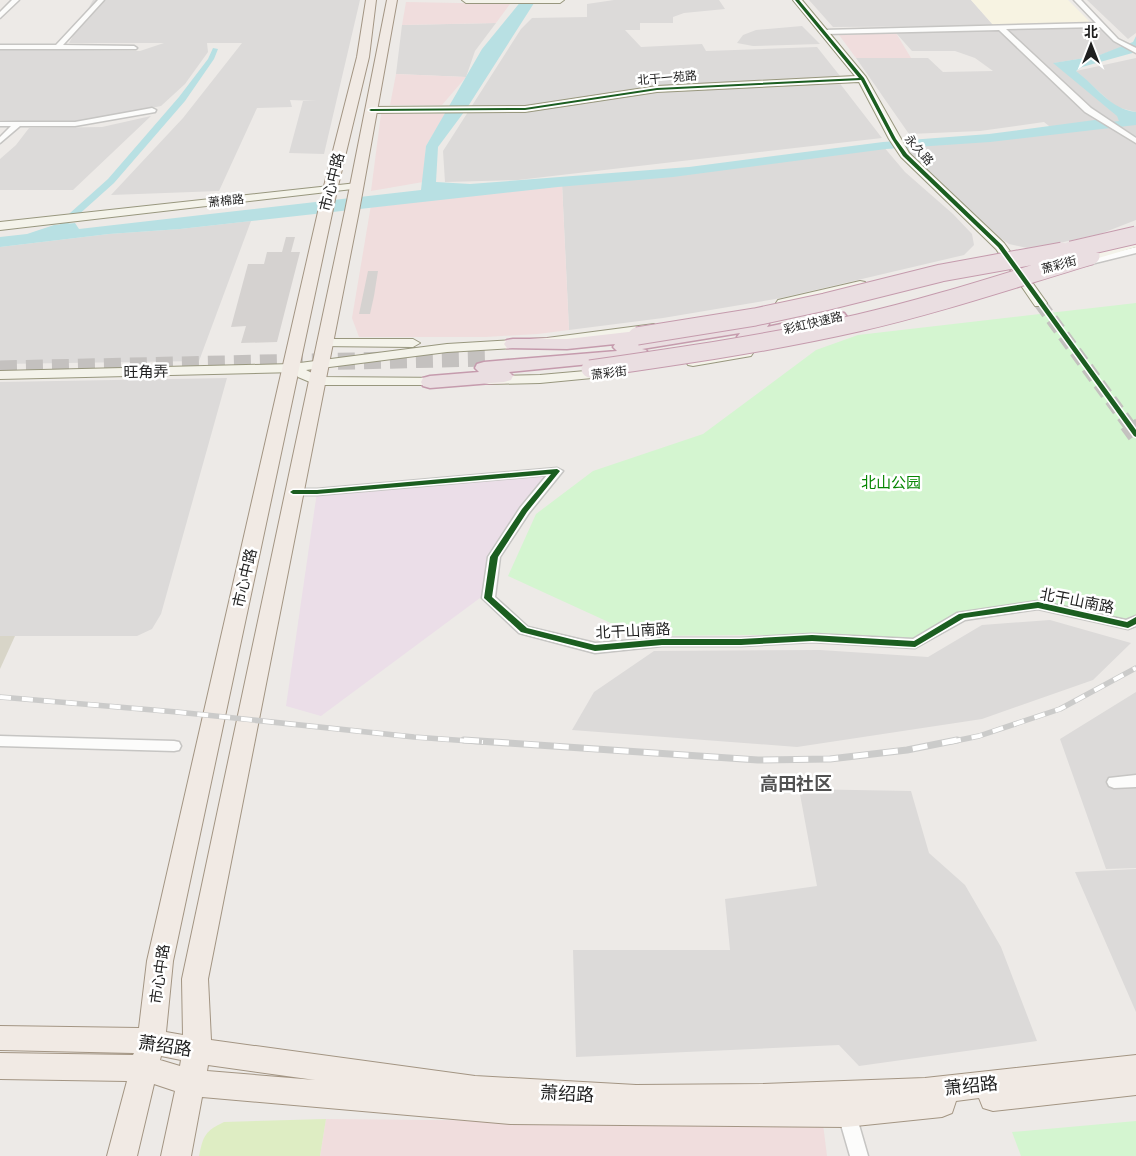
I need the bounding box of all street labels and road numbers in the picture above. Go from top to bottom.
street label: 北干一苑路 [636,67,698,88]
street label: 永久路 [902,131,937,168]
street label: 市心中路 [315,150,348,213]
street label: 萧棉路 [207,191,245,210]
street label: 萧彩街 [1040,253,1078,276]
street label: 彩虹快速路 [782,308,844,337]
street label: 旺角弄 [123,362,169,381]
street label: 萧彩街 [590,363,628,382]
street label: 市心中路 [229,547,261,609]
street label: 北干山南路 [1038,584,1116,617]
street label: 北干山南路 [595,619,671,642]
street label: 市心中路 [146,943,173,1005]
street label: 萧绍路 [137,1030,193,1061]
street label: 萧绍路 [943,1071,999,1100]
street label: 萧绍路 [539,1081,595,1106]

